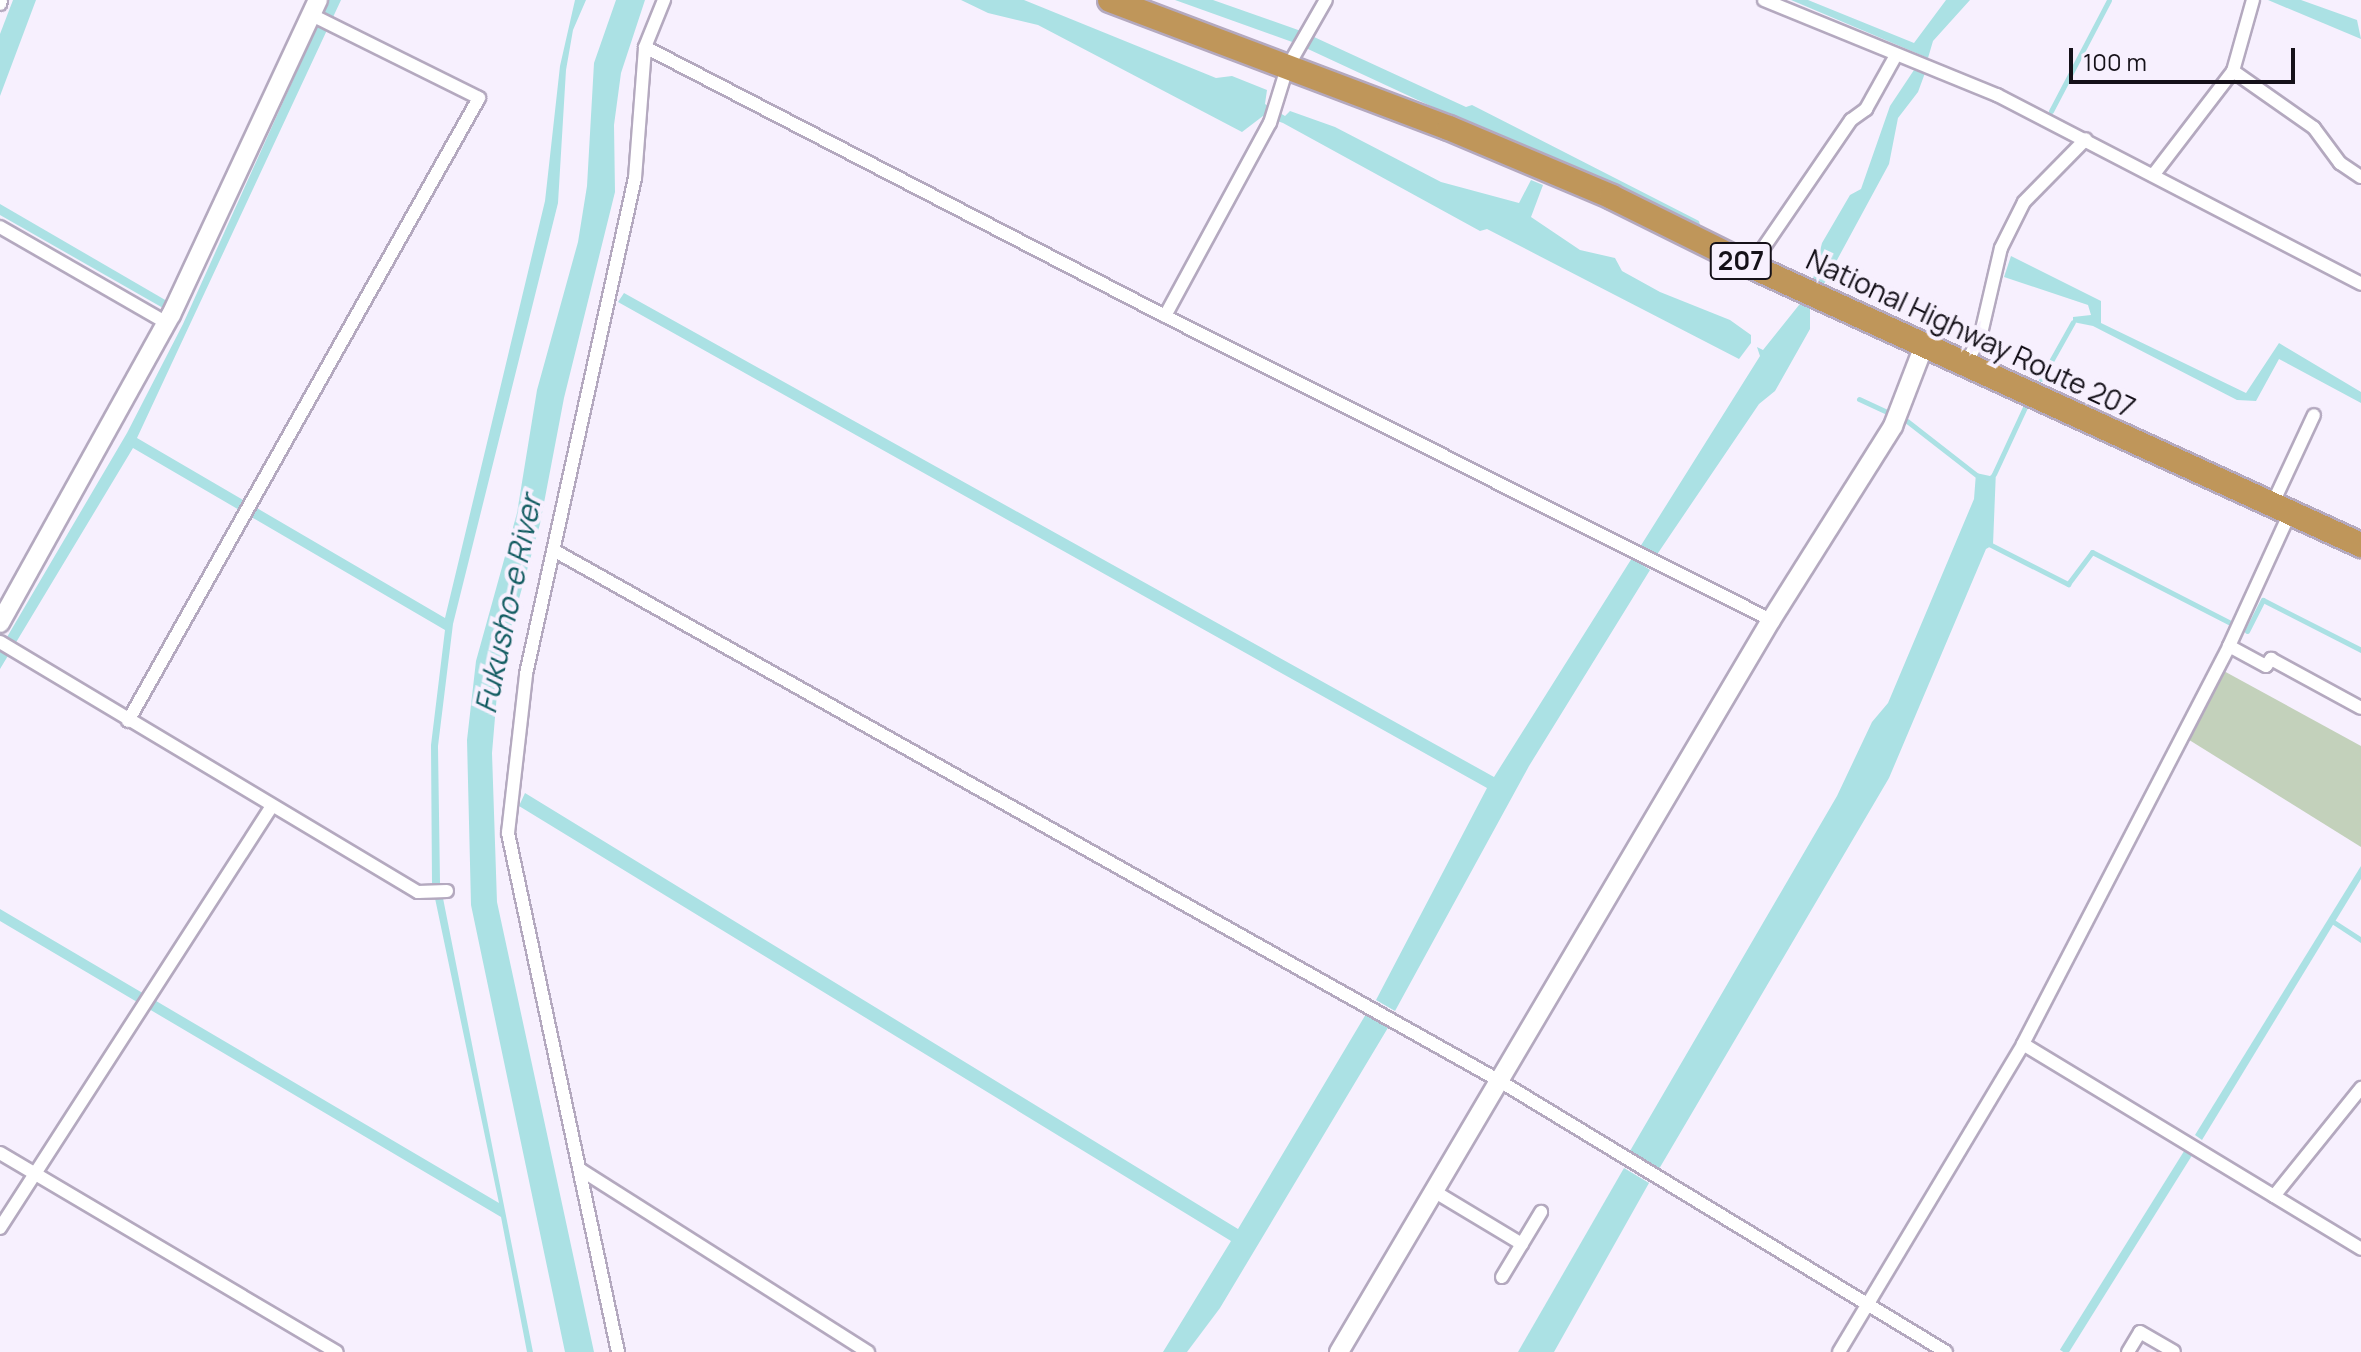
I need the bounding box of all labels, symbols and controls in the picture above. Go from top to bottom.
scale bar [2073,32,2299,82]
text: 100 m [2083,45,2147,78]
road number: 207 [1709,239,1773,283]
street label: National Highway Route 207 [1801,242,2141,424]
water label: Fukusho-e River [467,492,549,716]

